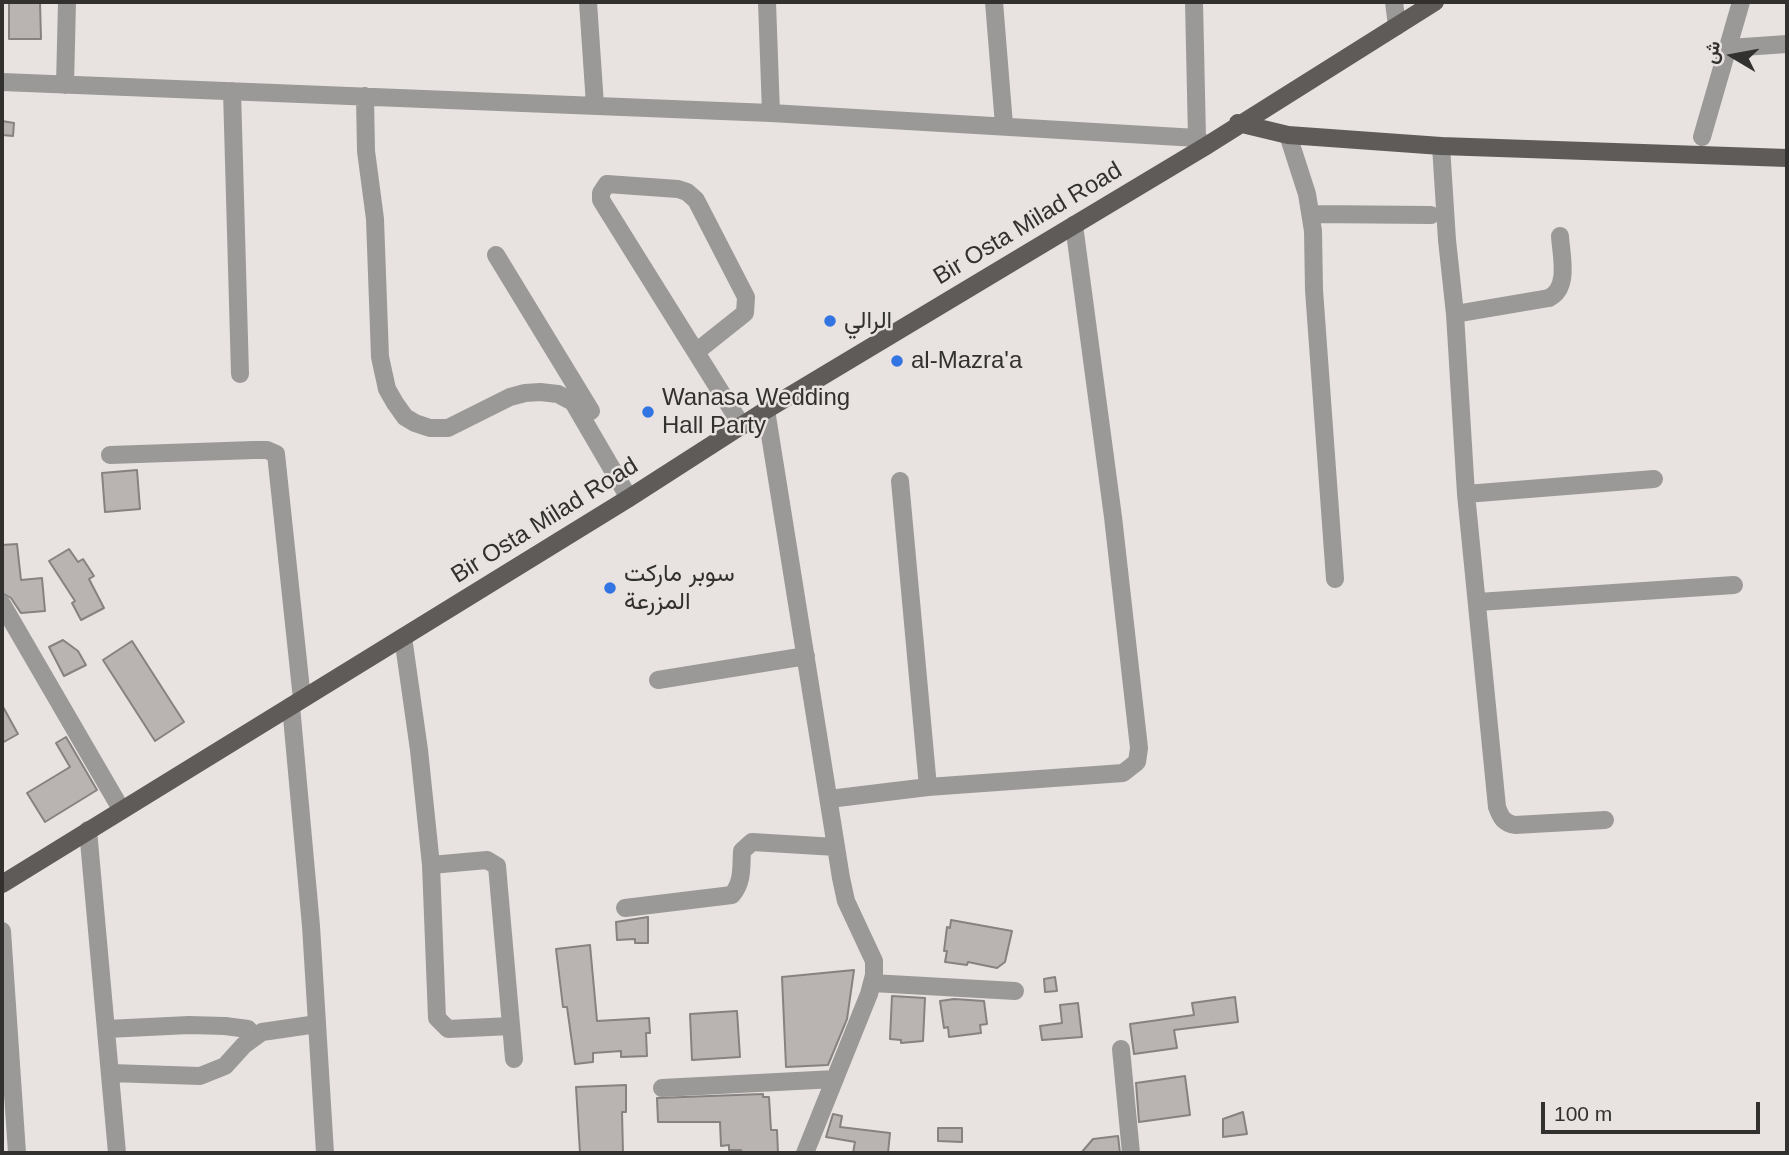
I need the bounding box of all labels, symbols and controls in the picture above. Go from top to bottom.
north arrow [1698,21,1768,91]
text: ش [1700,39,1724,65]
street label: Bir Osta Milad Road [929,156,1127,292]
place label: الرالي [844,307,892,335]
marker: الرالي [822,313,838,329]
place label: al-Mazra'a [911,347,1022,375]
marker: al-Mazra'a [889,353,905,369]
place label: Wanasa Wedding Hall Party [662,384,850,440]
marker: Wanasa Wedding Hall Party [640,404,656,420]
street label: Bir Osta Milad Road [446,452,644,590]
place label: سوبر ماركت المزرعة [624,560,735,616]
marker: سوبر ماركت المزرعة [602,580,618,596]
scale bar [1544,1088,1763,1132]
text: 100 m [1554,1102,1612,1125]

